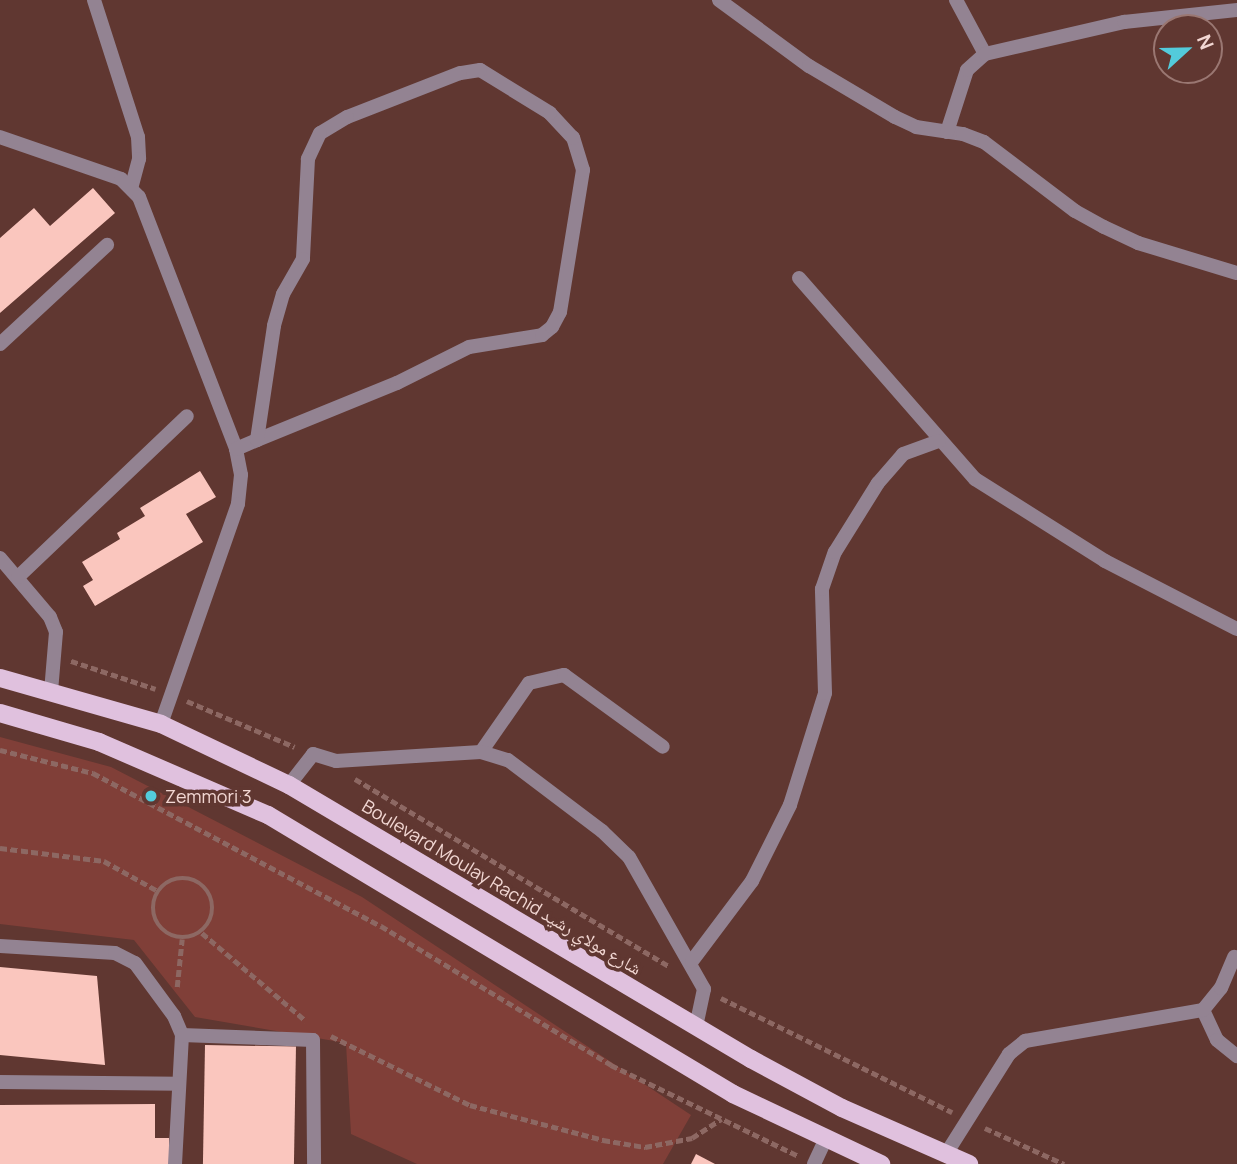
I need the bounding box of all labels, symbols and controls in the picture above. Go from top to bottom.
north arrow [1153,14,1223,84]
text: N [1191,31,1220,53]
place label: Zemmori 3 [165,785,252,807]
marker: Zemmori 3 [143,788,159,804]
street label: Boulevard Moulay Rachid شارع مولاي رشيد [358,795,646,979]

